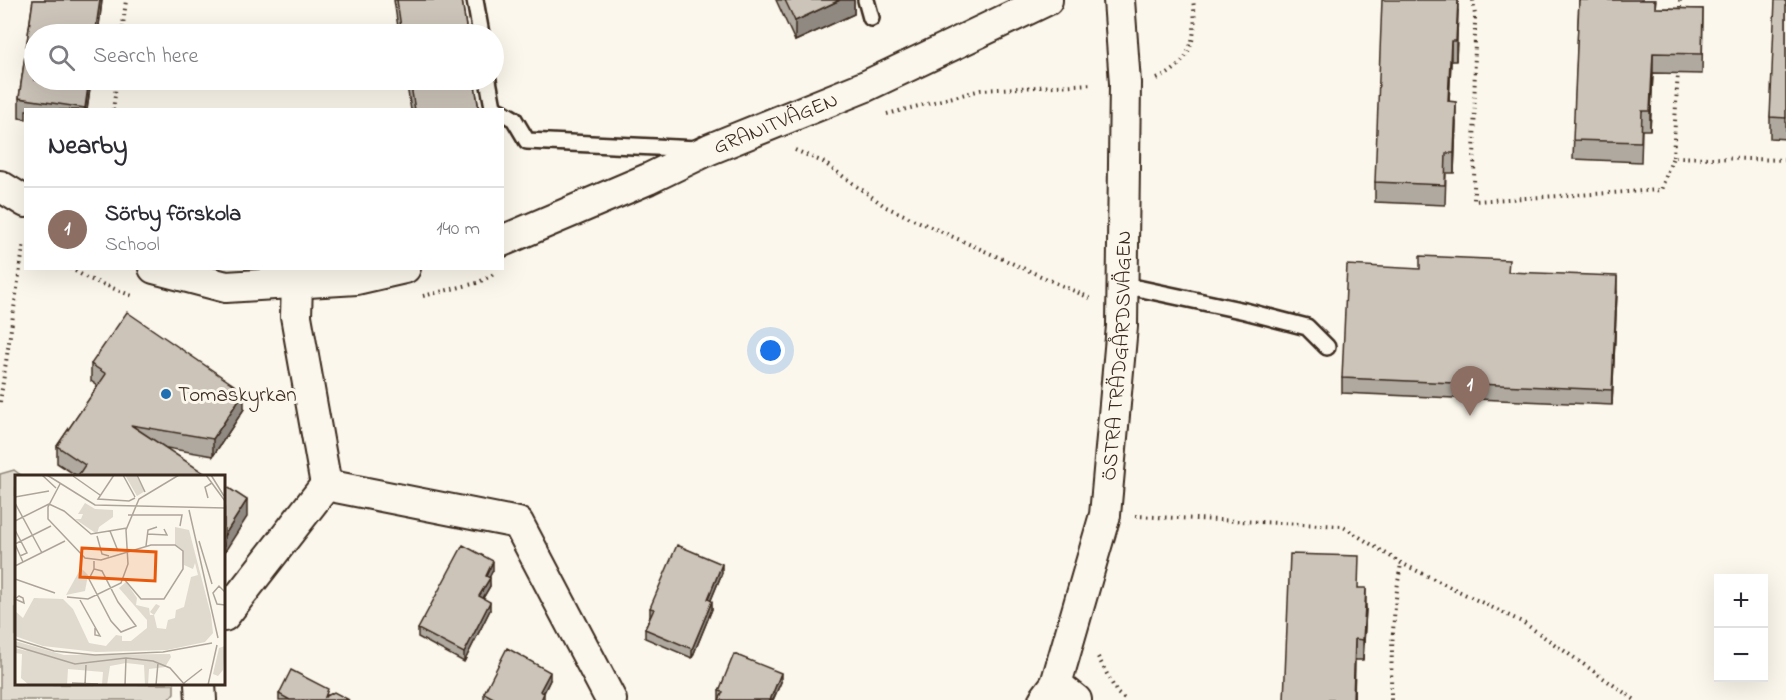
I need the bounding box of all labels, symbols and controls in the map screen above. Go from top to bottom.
search box [24,24,504,90]
icon: search [45,41,78,74]
text: Search here [93,41,198,73]
street label: GRANITVÄGEN [709,86,843,163]
text: Nearby [48,128,127,166]
text: Sörby förskola [105,199,241,231]
text: 1 [64,215,71,244]
text: 140 m [436,215,480,244]
street label: ÖSTRA TRÄDGÅRDSVÄGEN [1095,230,1140,482]
text: School [105,231,160,260]
your location [756,336,785,365]
pin: 1 [1450,366,1490,416]
place label: Tomaskyrkan [178,381,297,413]
marker: Tomaskyrkan [159,387,173,401]
inset map [15,475,225,685]
map controls [1714,574,1768,682]
button: + [1714,574,1768,628]
button: − [1714,628,1768,682]

